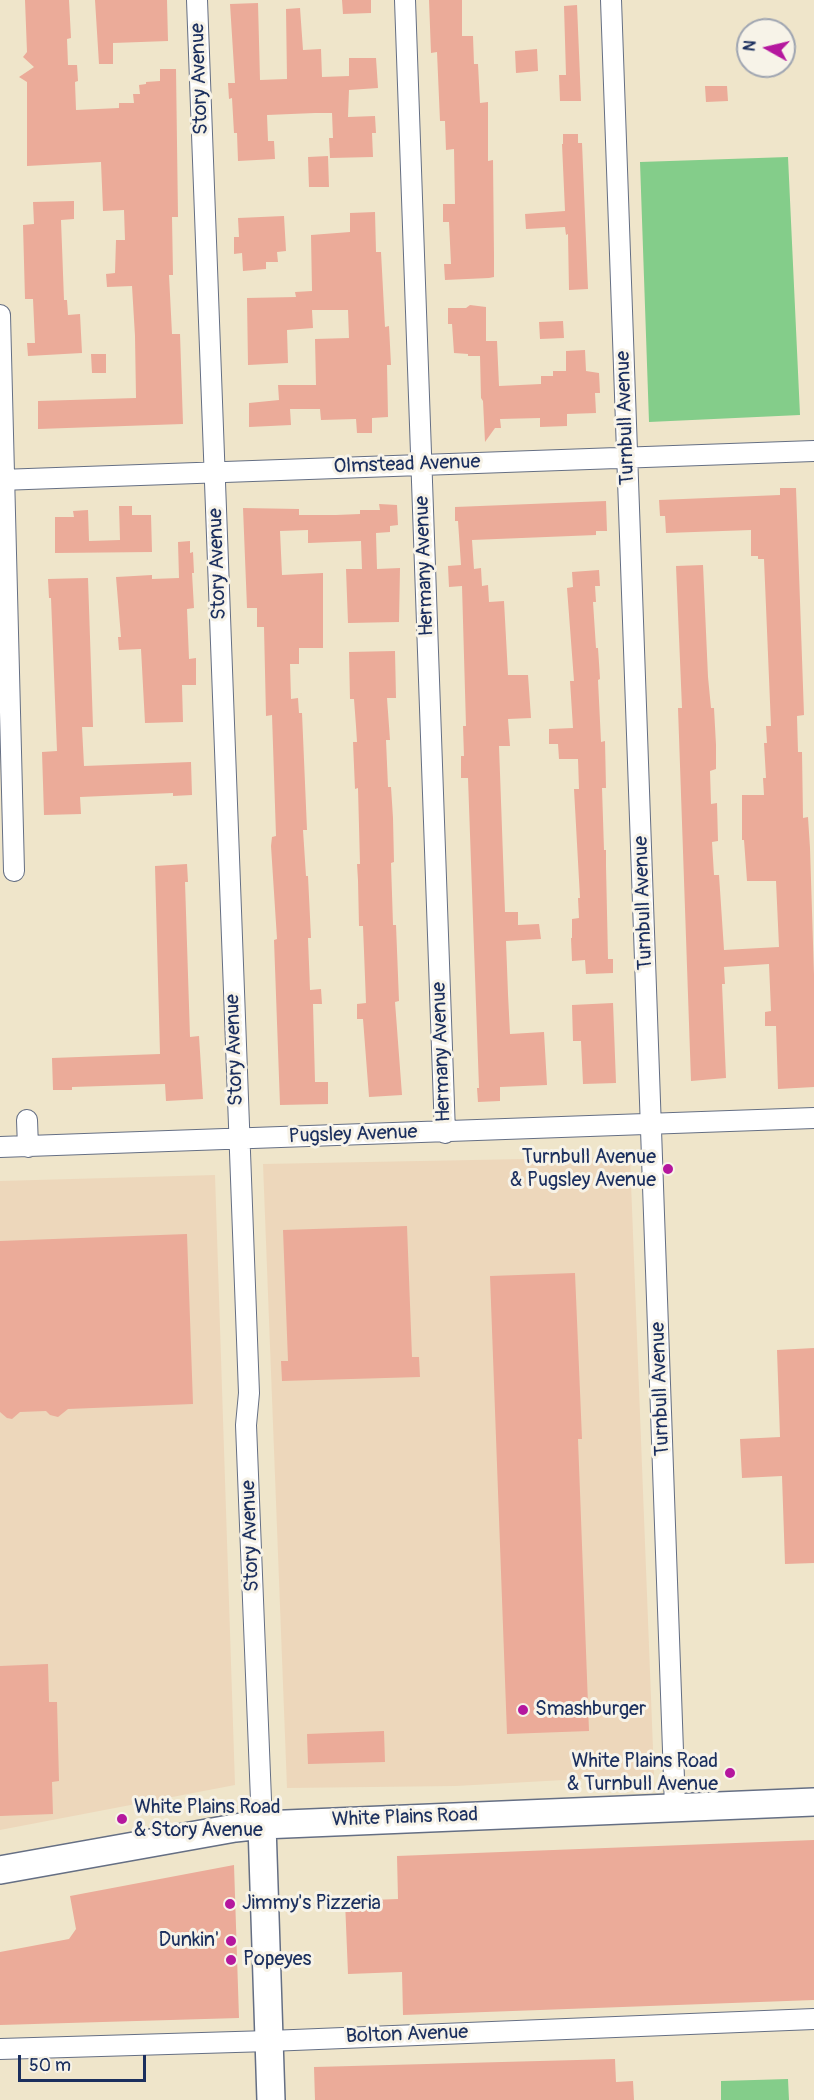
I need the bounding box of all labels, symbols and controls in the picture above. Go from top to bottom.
north arrow [736,18,796,78]
street label: Story Avenue [186,23,214,135]
text: N [739,39,761,53]
street label: Turnbull Avenue [612,351,640,485]
street label: Olmstead Avenue [333,450,481,480]
street label: Hermany Avenue [411,495,439,637]
street label: Story Avenue [204,508,232,620]
street label: Turnbull Avenue [630,836,658,970]
street label: Hermany Avenue [428,981,456,1123]
street label: Story Avenue [221,994,249,1106]
street label: Pugsley Avenue [288,1121,418,1149]
place label: Turnbull Avenue & Pugsley Avenue [510,1146,656,1193]
marker: Turnbull Avenue & Pugsley Avenue [661,1162,675,1176]
street label: Turnbull Avenue [647,1322,675,1456]
street label: Story Avenue [237,1480,265,1592]
place label: Smashburger [535,1698,646,1722]
marker: Smashburger [516,1703,530,1717]
place label: White Plains Road & Turnbull Avenue [567,1750,718,1797]
marker: White Plains Road & Turnbull Avenue [723,1766,737,1780]
place label: White Plains Road & Story Avenue [134,1796,281,1843]
street label: White Plains Road [331,1803,479,1833]
marker: White Plains Road & Story Avenue [115,1812,129,1826]
place label: Jimmy's Pizzeria [242,1892,381,1916]
marker: Jimmy's Pizzeria [223,1897,237,1911]
place label: Dunkin' [158,1929,219,1953]
marker: Dunkin' [224,1934,238,1948]
place label: Popeyes [243,1948,311,1972]
marker: Popeyes [224,1953,238,1967]
street label: Bolton Avenue [345,2021,469,2049]
scale bar [21,2043,148,2081]
text: 50 m [29,2054,71,2077]

